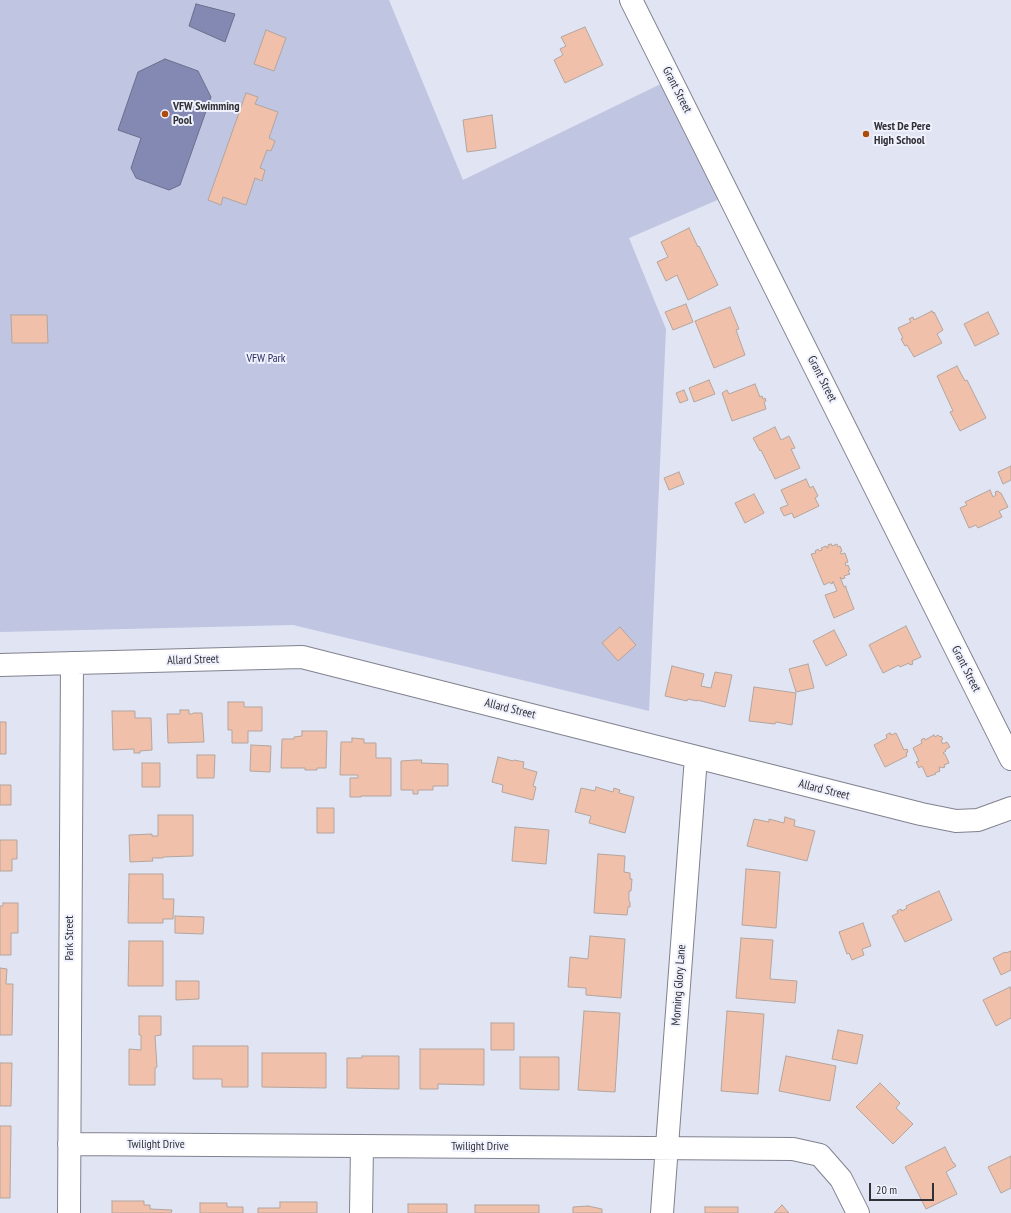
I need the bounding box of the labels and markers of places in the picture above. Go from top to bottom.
place label: VFW Swimming Pool [173,100,240,128]
marker: VFW Swimming Pool [160,109,170,119]
place label: West De Pere High School [874,120,931,148]
marker: West De Pere High School [861,129,871,139]

